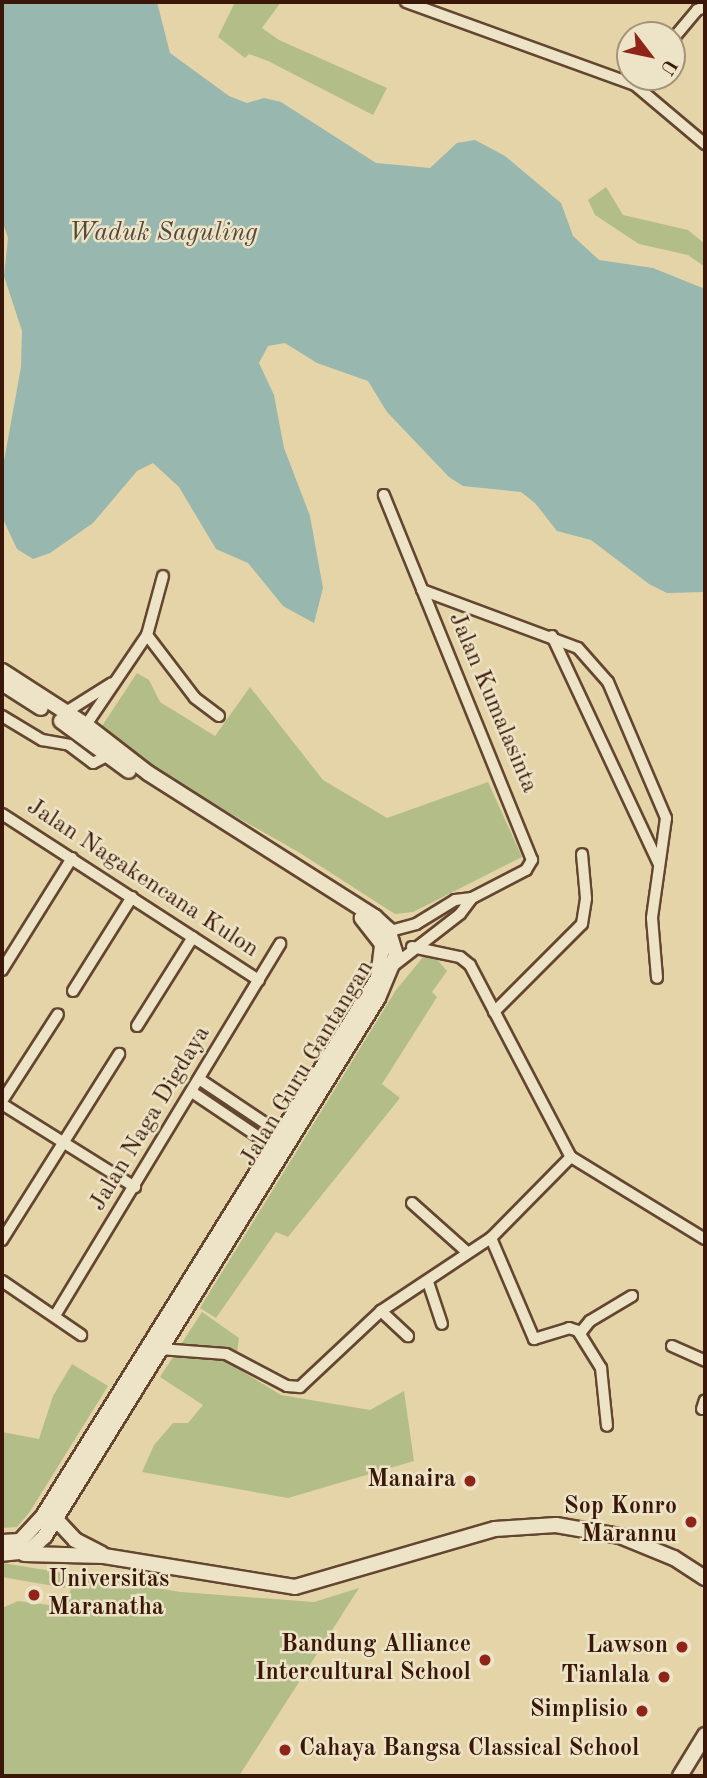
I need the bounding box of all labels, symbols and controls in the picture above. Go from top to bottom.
north arrow [616,21,686,91]
text: U [655,55,680,78]
water label: Waduk Saguling [68,218,258,250]
street label: Jalan Kumalasinta [441,608,543,798]
street label: Jalan Nagakencana Kulon [21,793,263,965]
street label: Jalan Guru Gantangan [235,956,381,1172]
street label: Jalan Naga Digdaya [84,1021,218,1217]
place label: Manaira [367,1467,456,1495]
marker: Manaira [462,1473,478,1489]
place label: Sop Konro Marannu [564,1494,677,1550]
marker: Sop Konro Marannu [683,1514,699,1530]
place label: Universitas Maranatha [48,1567,169,1623]
marker: Universitas Maranatha [26,1587,42,1603]
place label: Bandung Alliance Intercultural School [255,1632,471,1688]
place label: Lawson [586,1633,668,1661]
marker: Lawson [674,1639,690,1655]
marker: Bandung Alliance Intercultural School [477,1652,493,1668]
place label: Tianlala [561,1663,650,1691]
marker: Tianlala [656,1669,672,1685]
place label: Simplisio [530,1697,628,1725]
marker: Simplisio [634,1703,650,1719]
place label: Cahaya Bangsa Classical School [299,1736,640,1764]
marker: Cahaya Bangsa Classical School [277,1742,293,1758]

